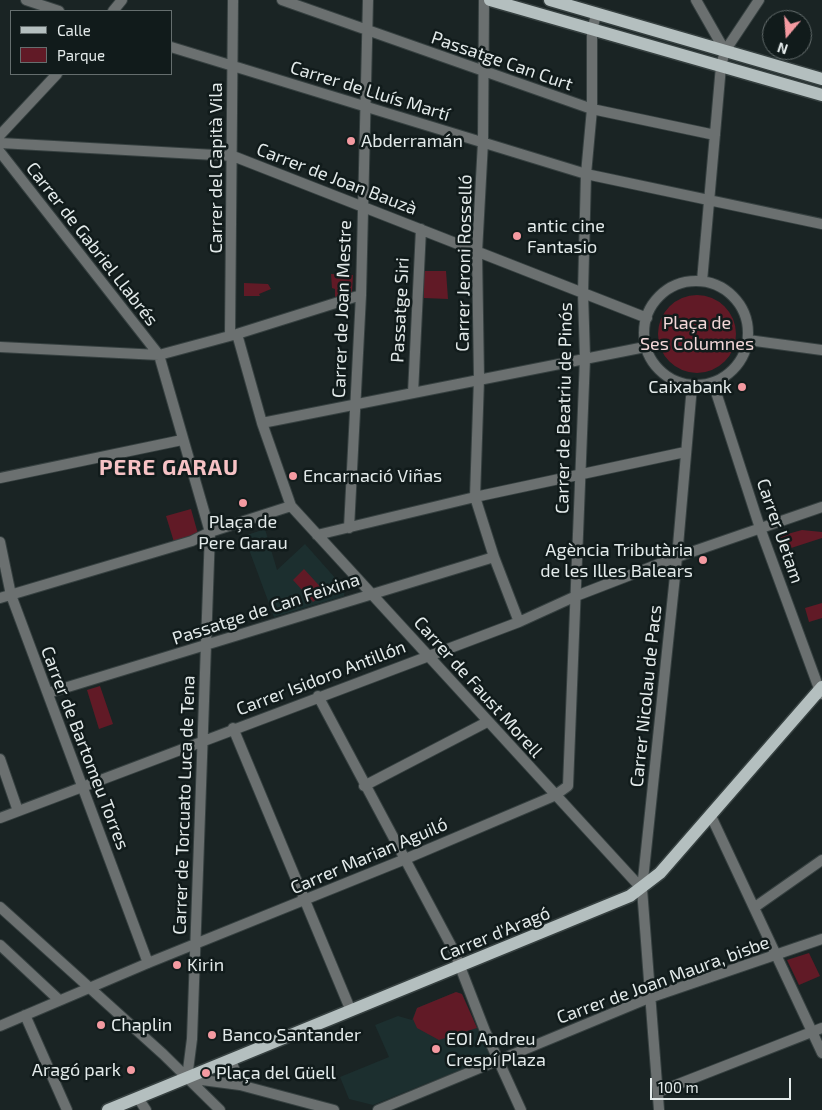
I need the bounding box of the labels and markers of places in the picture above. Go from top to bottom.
place label: Abderramán [361,130,463,152]
marker: Abderramán [345,135,357,147]
place label: antic cine Fantasio [527,215,605,258]
marker: antic cine Fantasio [511,230,523,242]
place label: Caixabank [648,376,732,398]
marker: Caixabank [736,381,748,393]
place label: Encarnació Viñas [303,465,442,487]
marker: Encarnació Viñas [287,470,299,482]
marker: Plaça de Pere Garau [237,497,249,509]
place label: Plaça de Pere Garau [198,511,288,554]
place label: Agència Tributària de les Illes Balears [540,539,693,582]
marker: Agència Tributària de les Illes Balears [697,554,709,566]
place label: Kirin [187,954,224,976]
marker: Kirin [171,959,183,971]
place label: Chaplin [111,1014,172,1036]
marker: Chaplin [95,1019,107,1031]
place label: Banco Santander [222,1024,361,1046]
place label: EOI Andreu Crespí Plaza [446,1028,546,1070]
marker: Banco Santander [206,1029,218,1041]
marker: EOI Andreu Crespí Plaza [430,1043,442,1055]
place label: Aragó park [32,1059,121,1081]
place label: Plaça del Güell [216,1062,336,1084]
marker: Aragó park [125,1064,137,1076]
marker: Plaça del Güell [200,1067,212,1079]

